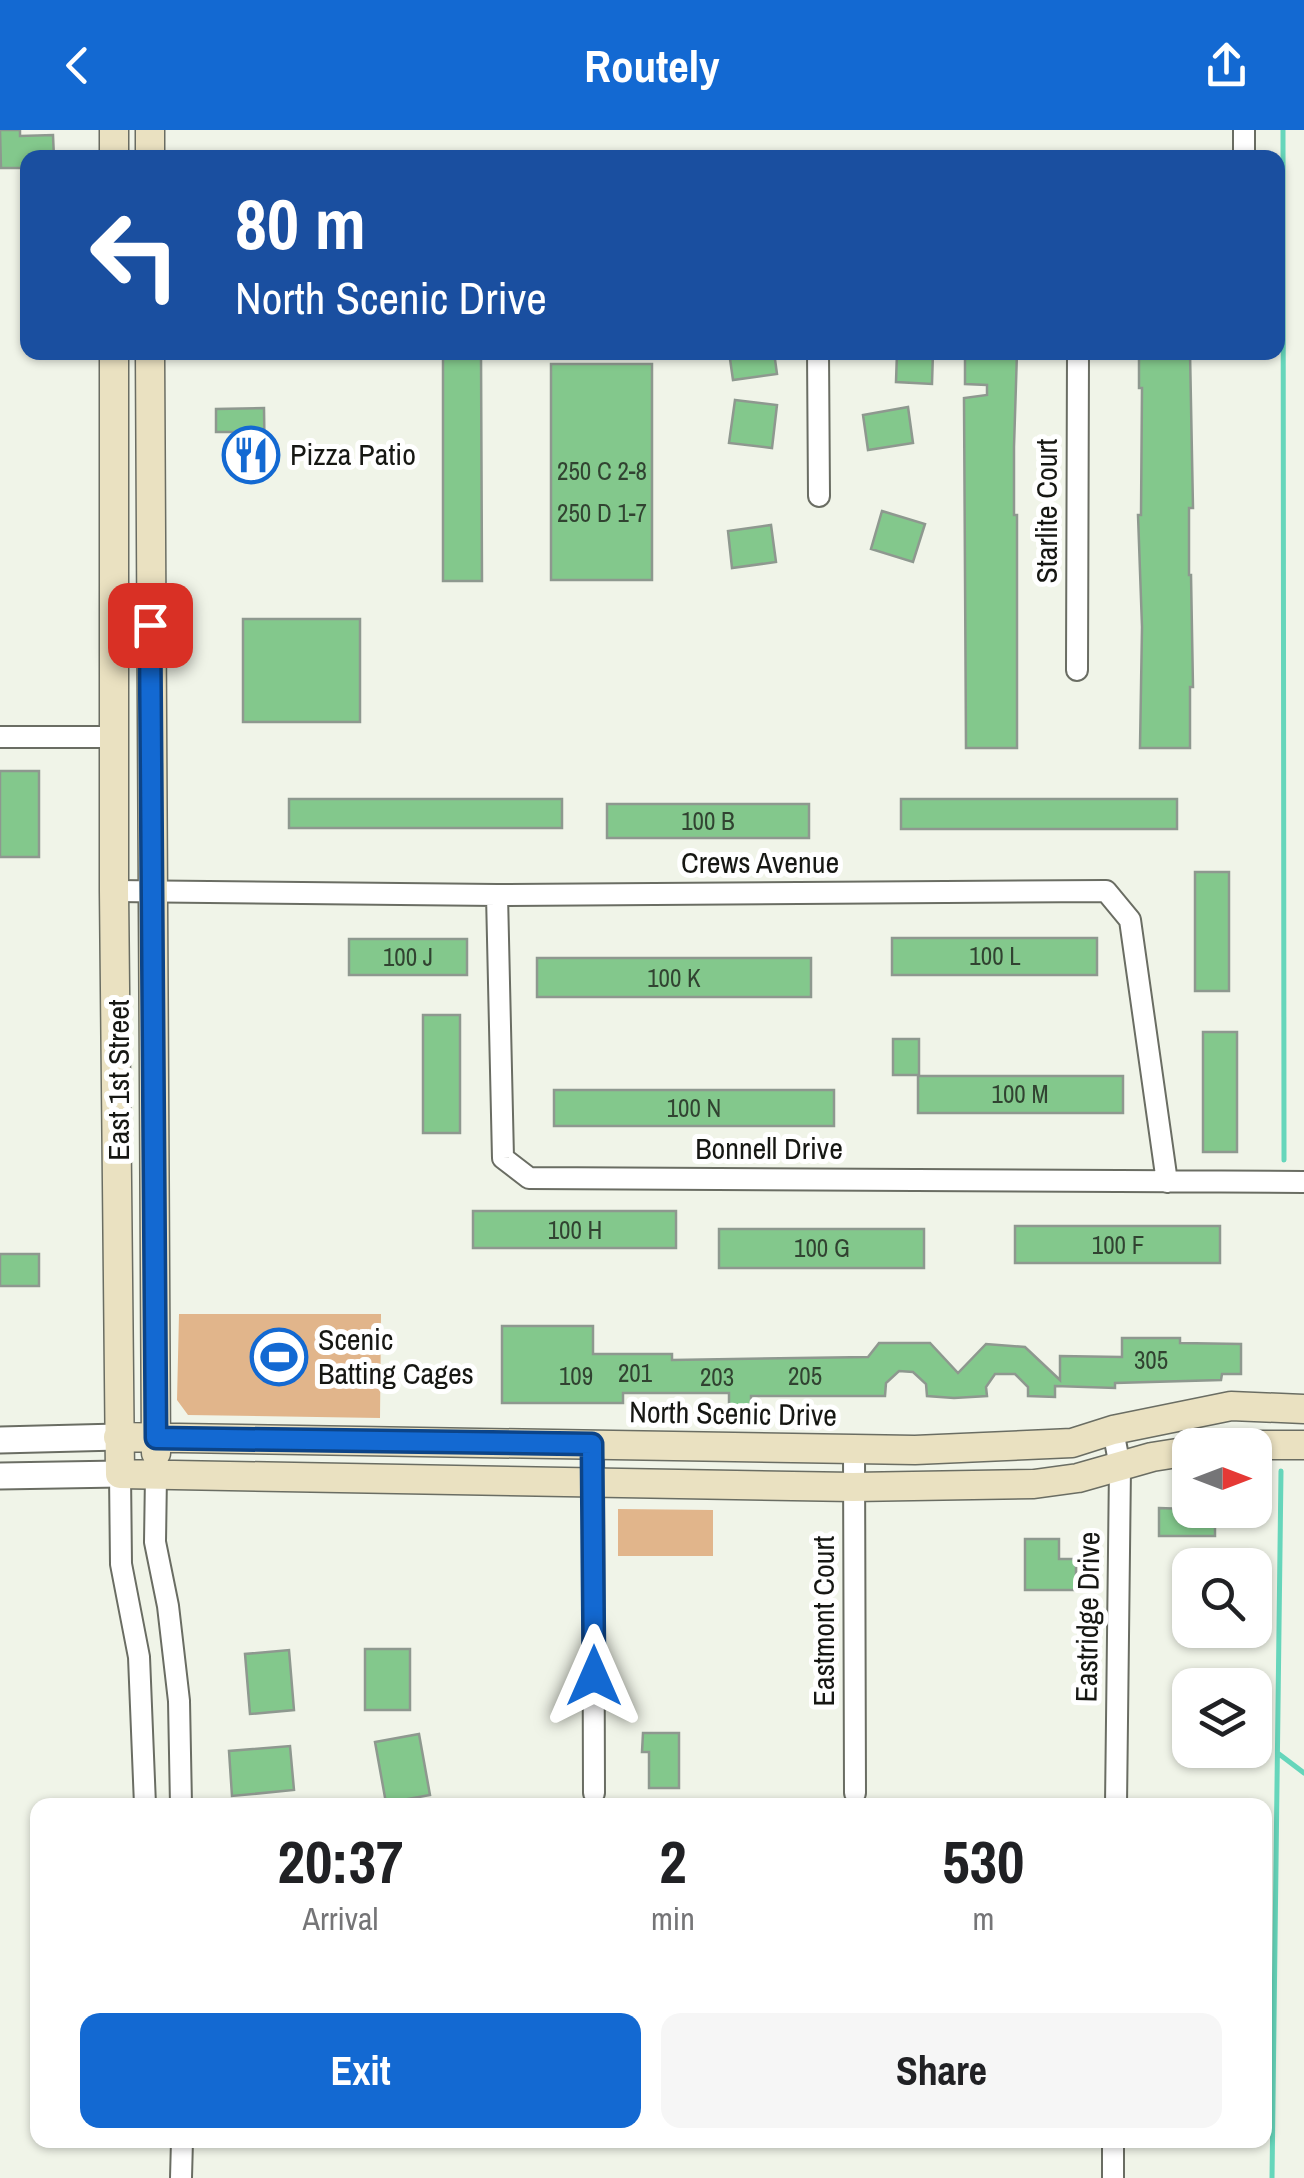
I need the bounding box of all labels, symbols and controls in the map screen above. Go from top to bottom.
text: Routely [584,35,720,96]
icon: back [50,38,105,93]
icon: share [1199,38,1254,93]
text: 80 m [235,177,366,271]
icon: left [70,190,200,320]
text: North Scenic Drive [235,267,547,328]
restaurant icon: Pizza Patio [221,425,281,485]
place label: Pizza Patio [290,434,416,474]
street label: Starlite Court [1026,438,1066,583]
house number: 250 C 2-8 [557,454,647,488]
house number: 250 D 1-7 [557,496,647,530]
pin [108,583,193,668]
icon: arrive [123,598,178,653]
house number: 100 B [681,804,735,838]
street label: Crews Avenue [681,842,839,882]
house number: 100 L [969,939,1021,973]
house number: 100 J [383,940,433,974]
house number: 100 K [647,961,701,995]
street label: East 1st Street [98,999,138,1161]
house number: 100 M [992,1077,1048,1111]
house number: 100 N [667,1091,721,1125]
street label: Bonnell Drive [695,1128,843,1168]
house number: 100 H [548,1213,602,1247]
house number: 100 F [1092,1228,1144,1262]
house number: 100 G [794,1231,850,1265]
place label: Scenic Batting Cages [318,1319,474,1393]
sports icon: Scenic Batting Cages [249,1327,309,1387]
house number: 305 [1134,1343,1168,1377]
house number: 201 [618,1356,653,1390]
house number: 109 [559,1359,593,1393]
house number: 205 [788,1359,822,1393]
house number: 203 [700,1360,734,1394]
street label: North Scenic Drive [629,1391,837,1435]
north arrow [1172,1428,1272,1528]
map controls [1172,1428,1272,1768]
street label: Eastridge Drive [1066,1531,1108,1703]
street label: Eastmont Court [803,1535,843,1706]
button: search [1172,1548,1272,1648]
position arrow [542,1624,646,1728]
button: layers [1172,1668,1272,1768]
text: 20:37 [278,1821,403,1902]
text: 2 [659,1821,687,1902]
text: 530 [942,1821,1024,1902]
text: Arrival [303,1897,378,1940]
text: min [651,1897,695,1940]
text: m [972,1897,994,1940]
button: Exit [80,2013,641,2128]
button: Share [661,2013,1222,2128]

